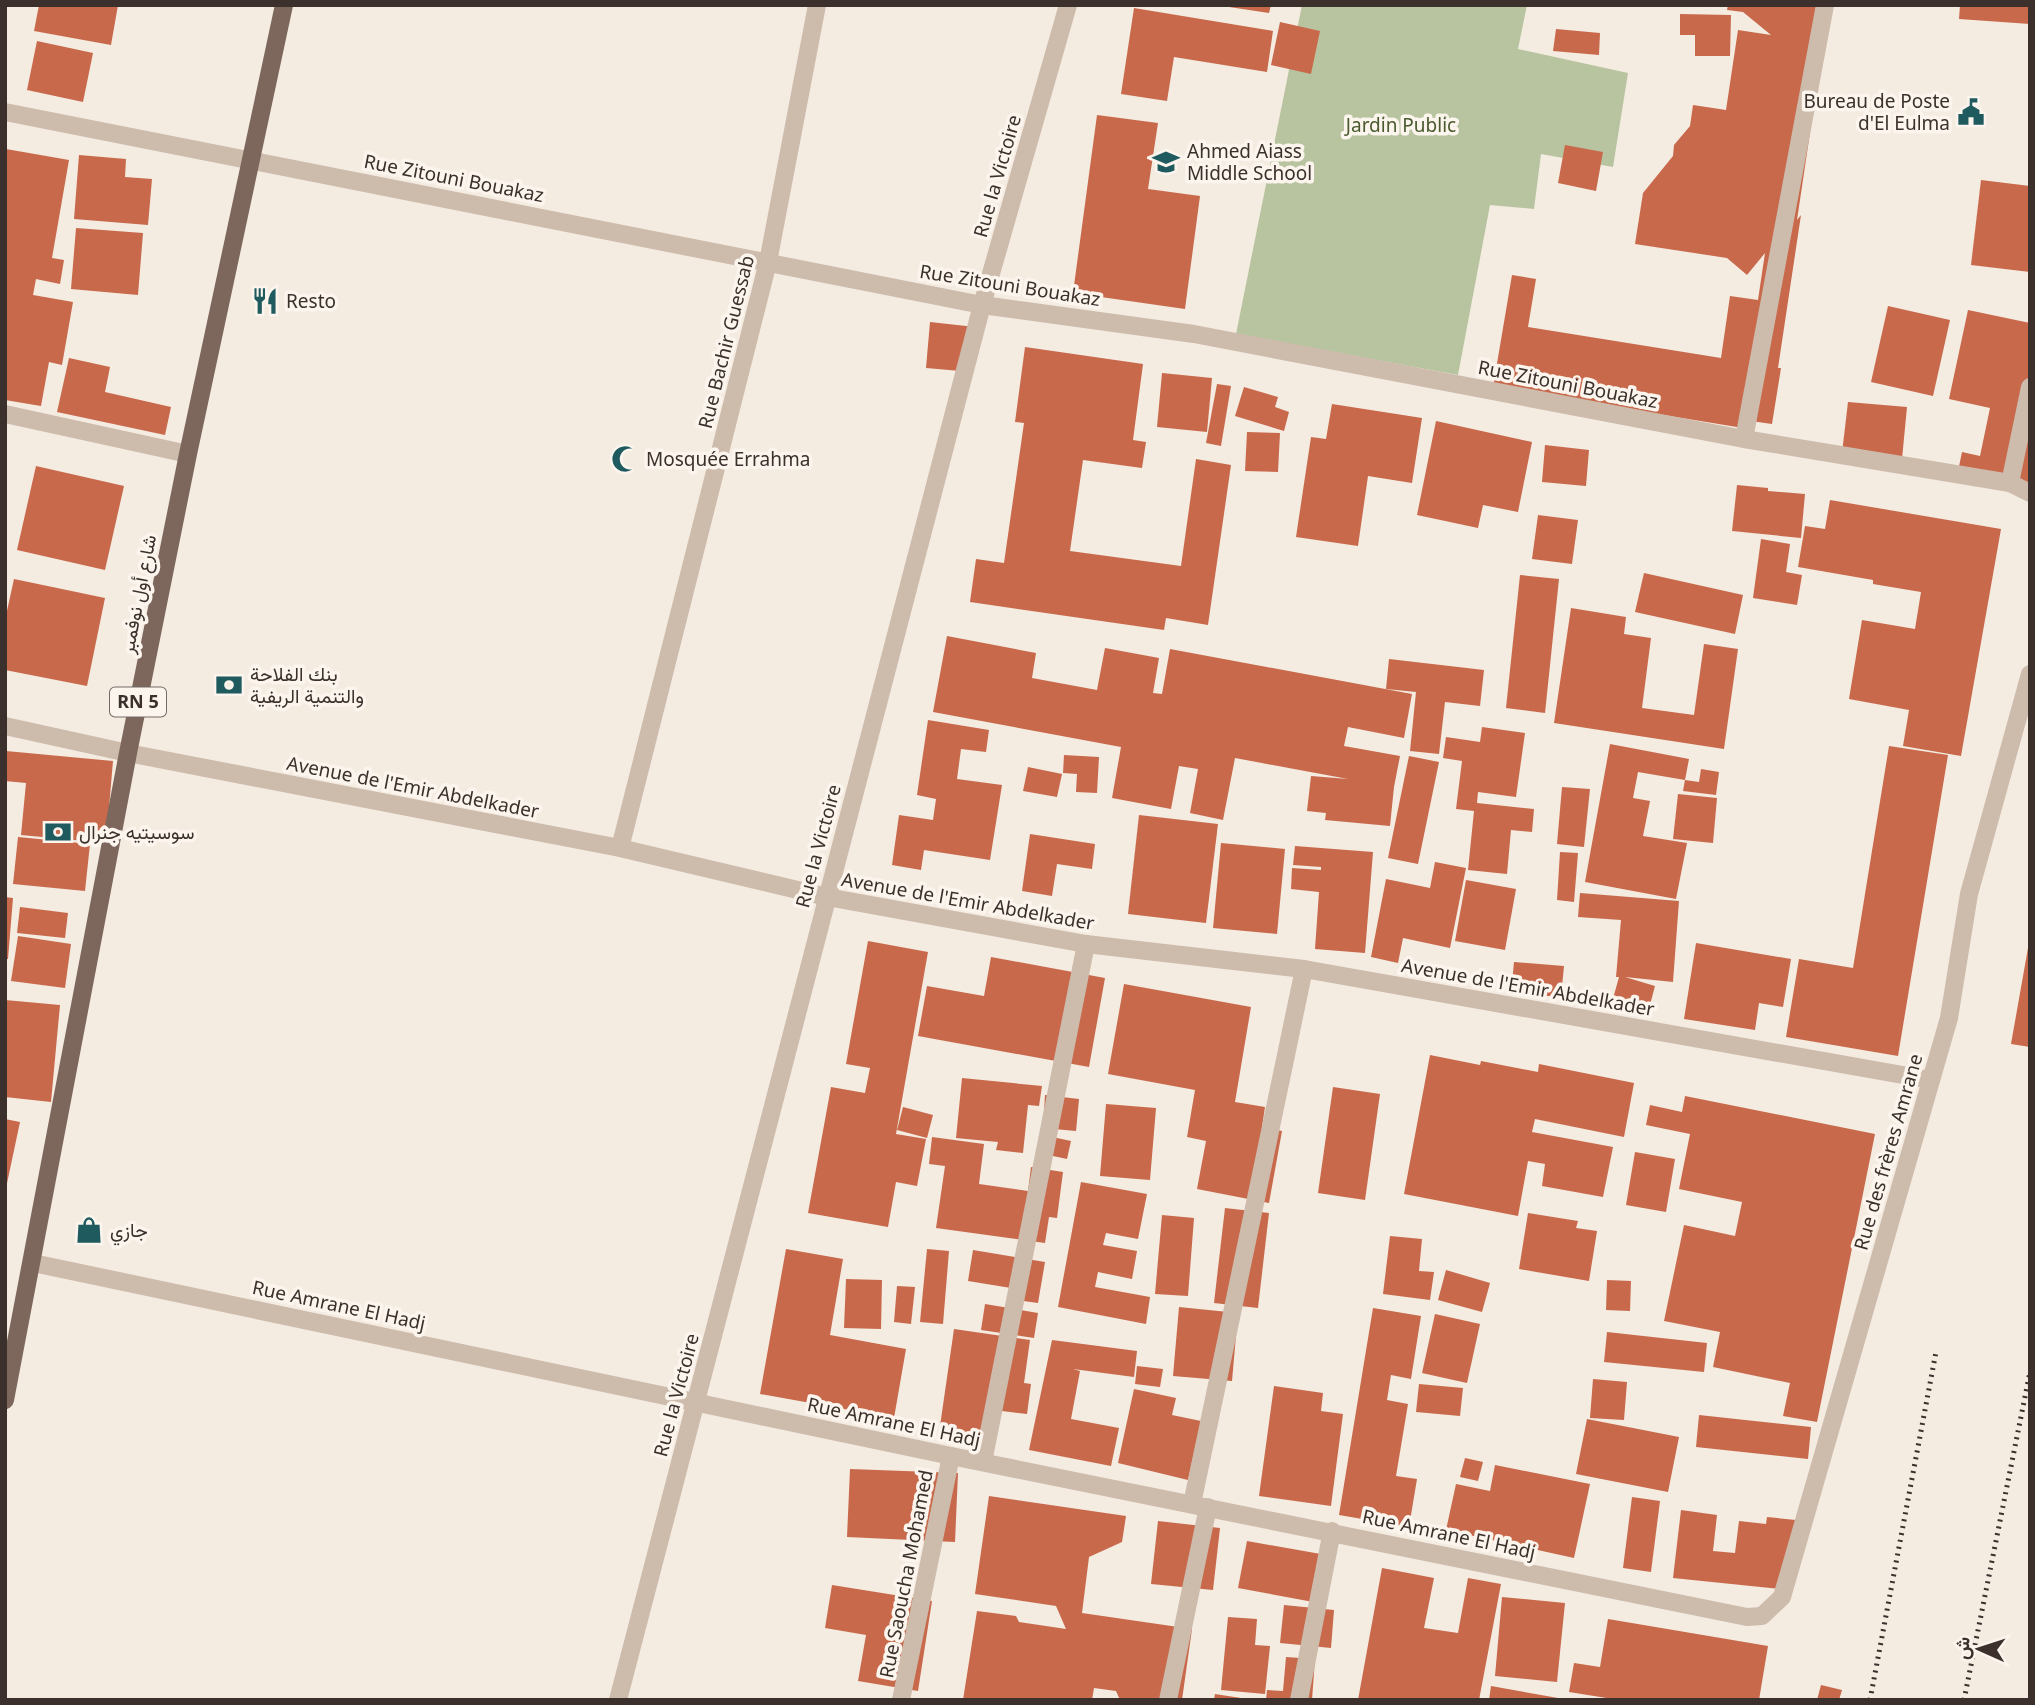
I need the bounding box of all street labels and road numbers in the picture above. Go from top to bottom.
street label: Rue la Victoire [967,112,1027,240]
street label: Rue Zitouni Bouakaz [362,148,546,208]
street label: Rue Bachir Guessab [692,253,760,431]
street label: Rue Zitouni Bouakaz [918,258,1102,312]
street label: Rue Zitouni Bouakaz [1476,354,1660,414]
street label: شارع أول نوفمبر [114,532,162,657]
road number: RN 5 [110,688,166,716]
street label: Avenue de l'Emir Abdelkader [285,750,541,824]
street label: Rue la Victoire [789,781,847,911]
street label: Avenue de l'Emir Abdelkader [840,866,1097,936]
street label: Avenue de l'Emir Abdelkader [1400,952,1657,1022]
street label: Rue des frères Amrane [1848,1051,1928,1253]
street label: Rue Amrane El Hadj [250,1274,428,1336]
street label: Rue la Victoire [647,1330,705,1460]
street label: Rue Amrane El Hadj [805,1391,983,1453]
street label: Rue Saoucha Mohamed [873,1468,939,1680]
street label: Rue Amrane El Hadj [1360,1503,1538,1565]

